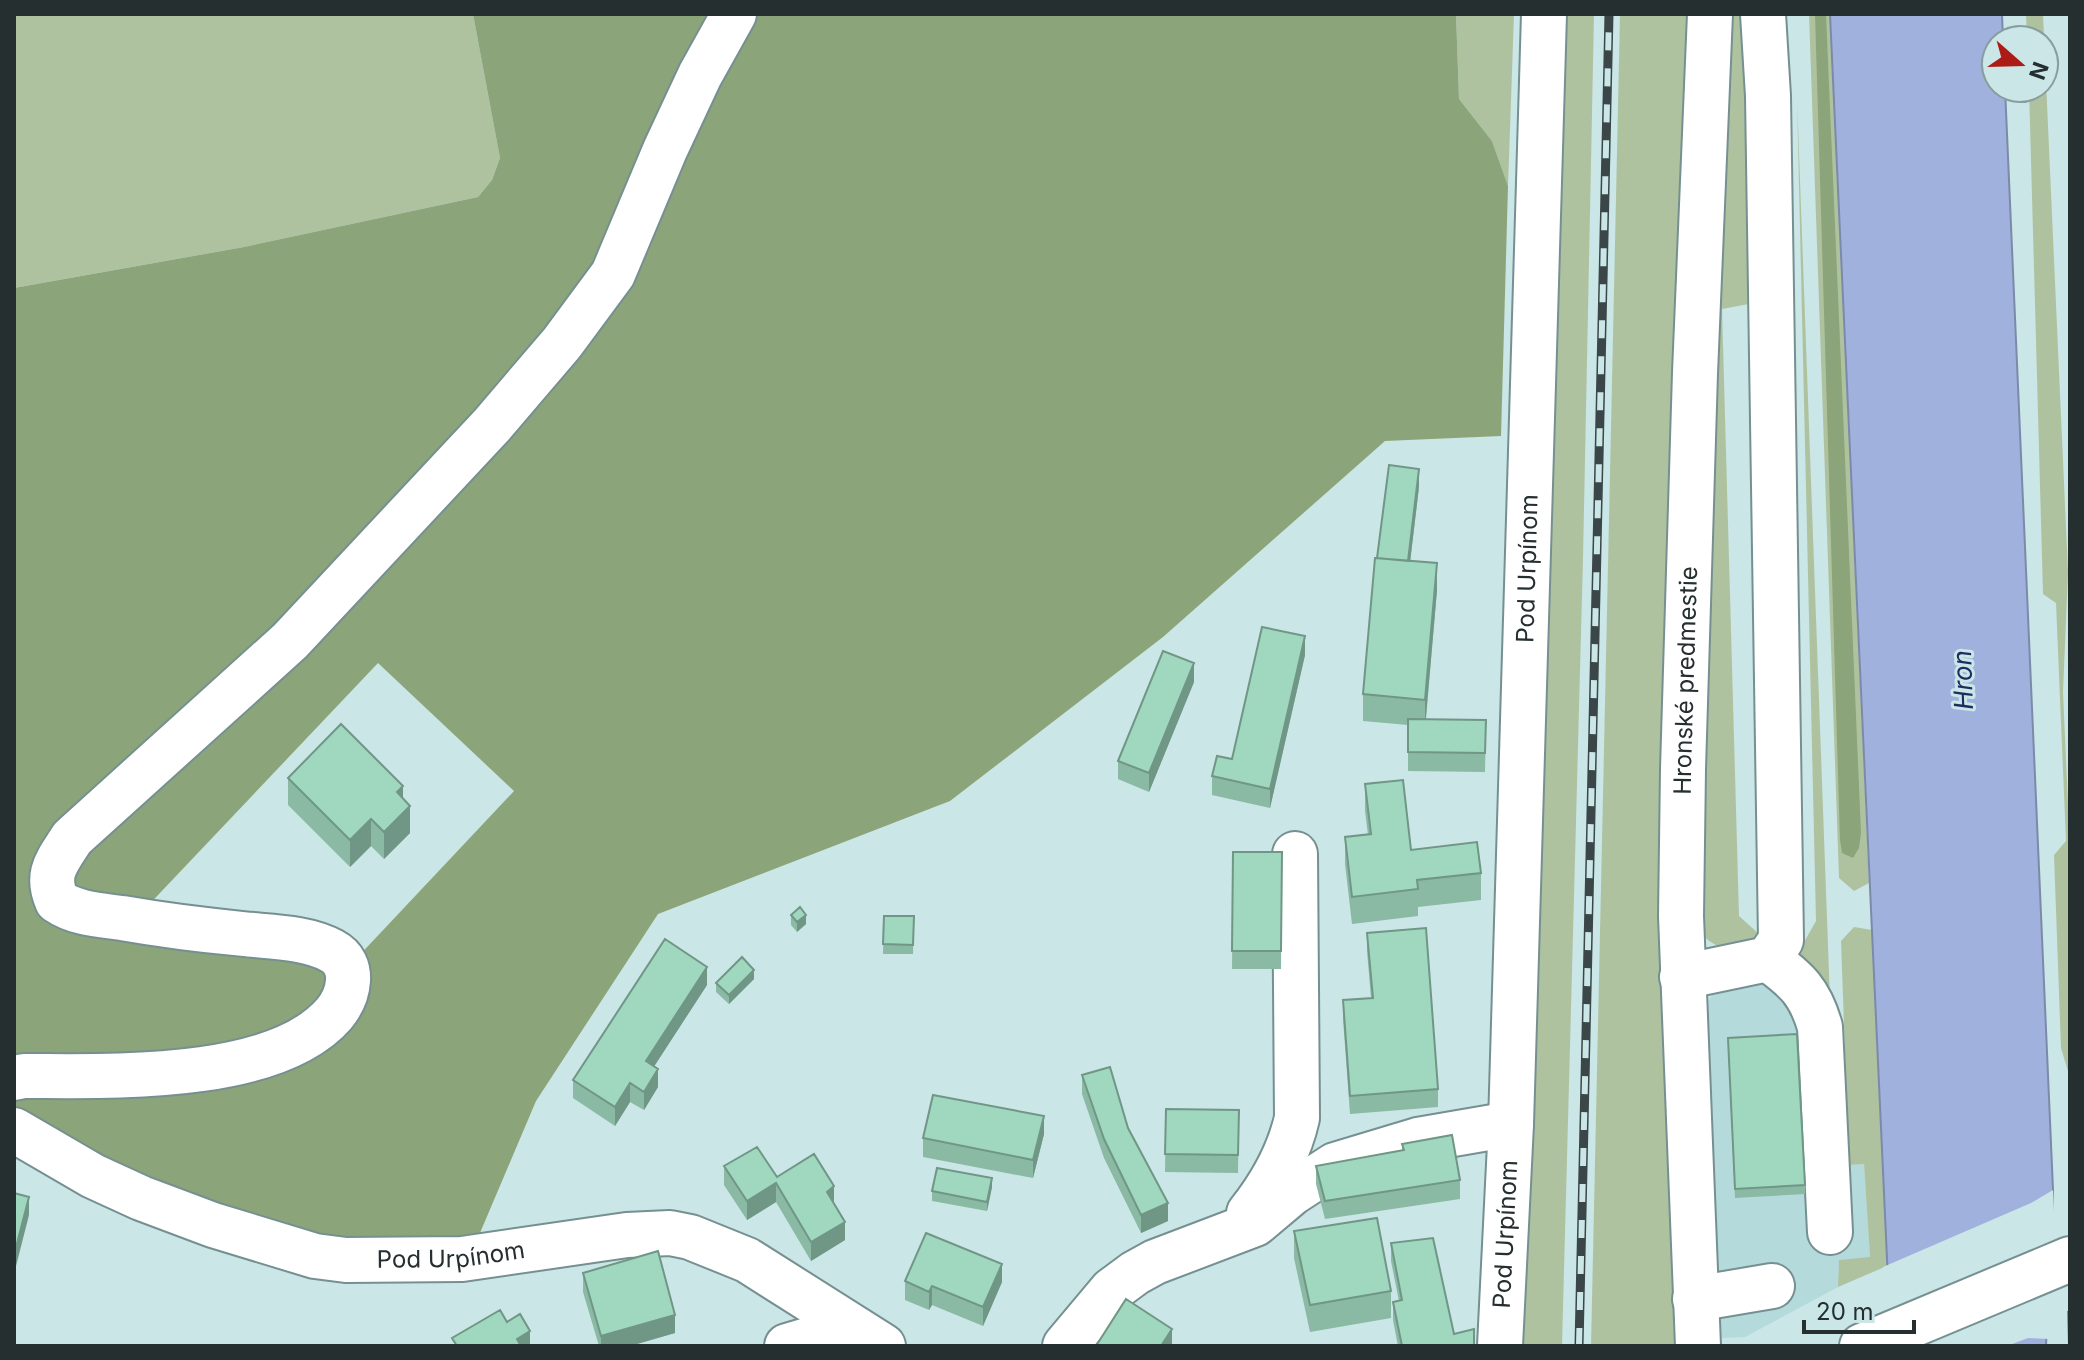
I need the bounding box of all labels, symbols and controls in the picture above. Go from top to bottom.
north arrow [1980,24,2060,104]
text: N [2024,59,2054,83]
street label: Pod Urpínom [1510,494,1544,643]
street label: Hronské predmestie [1668,566,1703,795]
water label: Hron [1946,650,1979,710]
street label: Pod Urpínom [1487,1159,1523,1309]
street label: Pod Urpínom [377,1235,527,1274]
scale bar [1804,1284,1914,1334]
text: 20 m [1816,1297,1874,1326]

